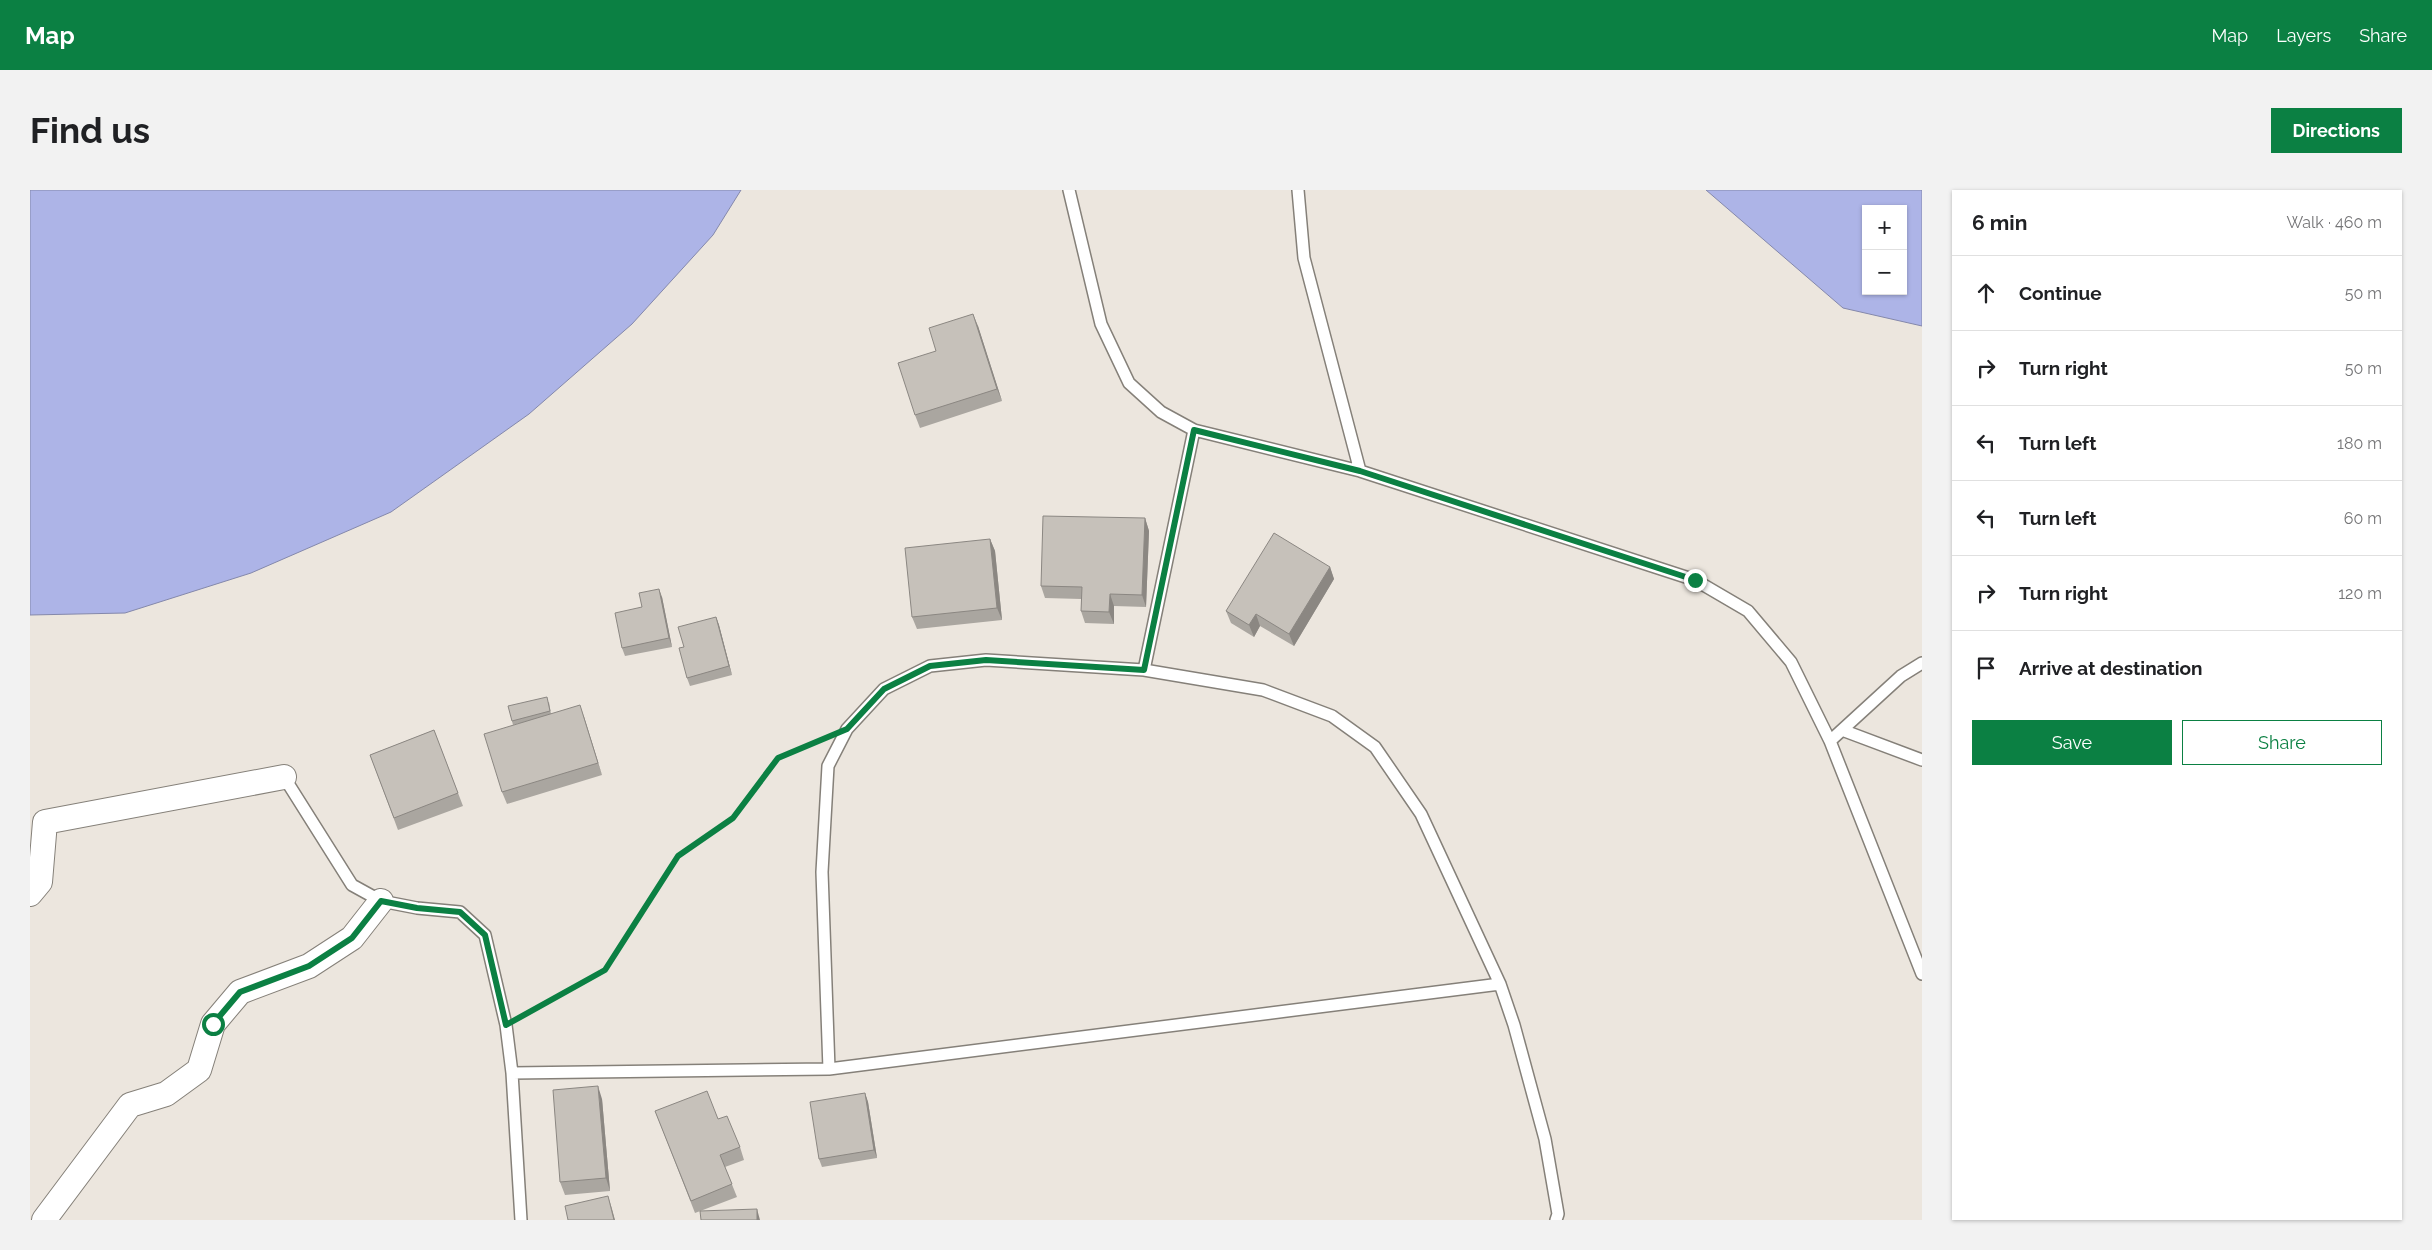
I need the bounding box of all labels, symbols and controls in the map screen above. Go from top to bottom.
text: Map [25,21,75,50]
text: Map [2212,25,2248,46]
text: Layers [2276,25,2331,46]
text: Share [2359,25,2407,46]
button: Directions [2271,108,2402,153]
text: Find us [30,110,150,151]
map controls [1862,205,1907,295]
button: + [1862,205,1907,250]
text: 6 min [1972,210,2027,235]
text: Walk · 460 m [2286,213,2382,232]
button: − [1862,250,1907,295]
icon: ahead [1972,279,2000,307]
text: Continue [2019,282,2102,304]
text: 50 m [2345,284,2382,303]
icon: right [1972,354,2000,382]
text: Turn right [2019,357,2108,379]
text: 50 m [2345,359,2382,378]
icon: left [1972,429,2000,457]
text: Turn left [2019,432,2096,454]
text: 180 m [2337,434,2382,453]
icon: left [1972,504,2000,532]
text: Turn left [2019,507,2096,529]
text: 60 m [2344,509,2382,528]
route end [1684,569,1707,592]
icon: right [1972,579,2000,607]
text: Turn right [2019,582,2108,604]
text: 120 m [2338,584,2382,603]
icon: arrive [1972,654,2000,682]
text: Arrive at destination [2019,657,2203,679]
button: Save [1972,720,2172,765]
button: Share [2182,720,2382,765]
route start [202,1013,225,1036]

